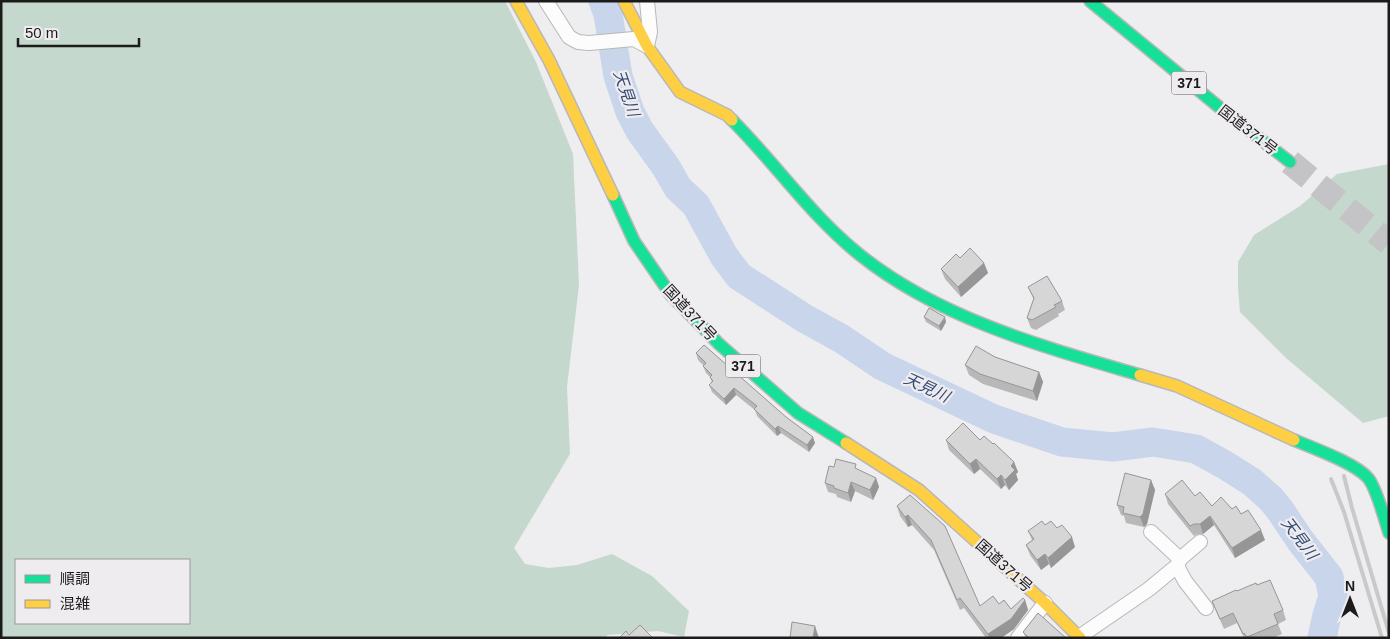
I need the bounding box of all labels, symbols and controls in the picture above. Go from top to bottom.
scale bar [18,15,139,47]
text: 50 m [25,24,58,41]
water label: 天見川 [611,68,643,121]
road number: 371 [1172,72,1206,95]
street label: 国道371号 [1215,101,1281,158]
street label: 国道371号 [660,281,720,344]
road number: 371 [726,354,760,378]
water label: 天見川 [901,370,954,406]
water label: 天見川 [1278,514,1322,564]
street label: 国道371号 [973,536,1036,595]
legend [15,559,190,624]
text: 順調 [60,570,90,587]
north arrow [1325,574,1375,624]
text: N [1345,578,1355,594]
text: 混雑 [60,595,90,612]

